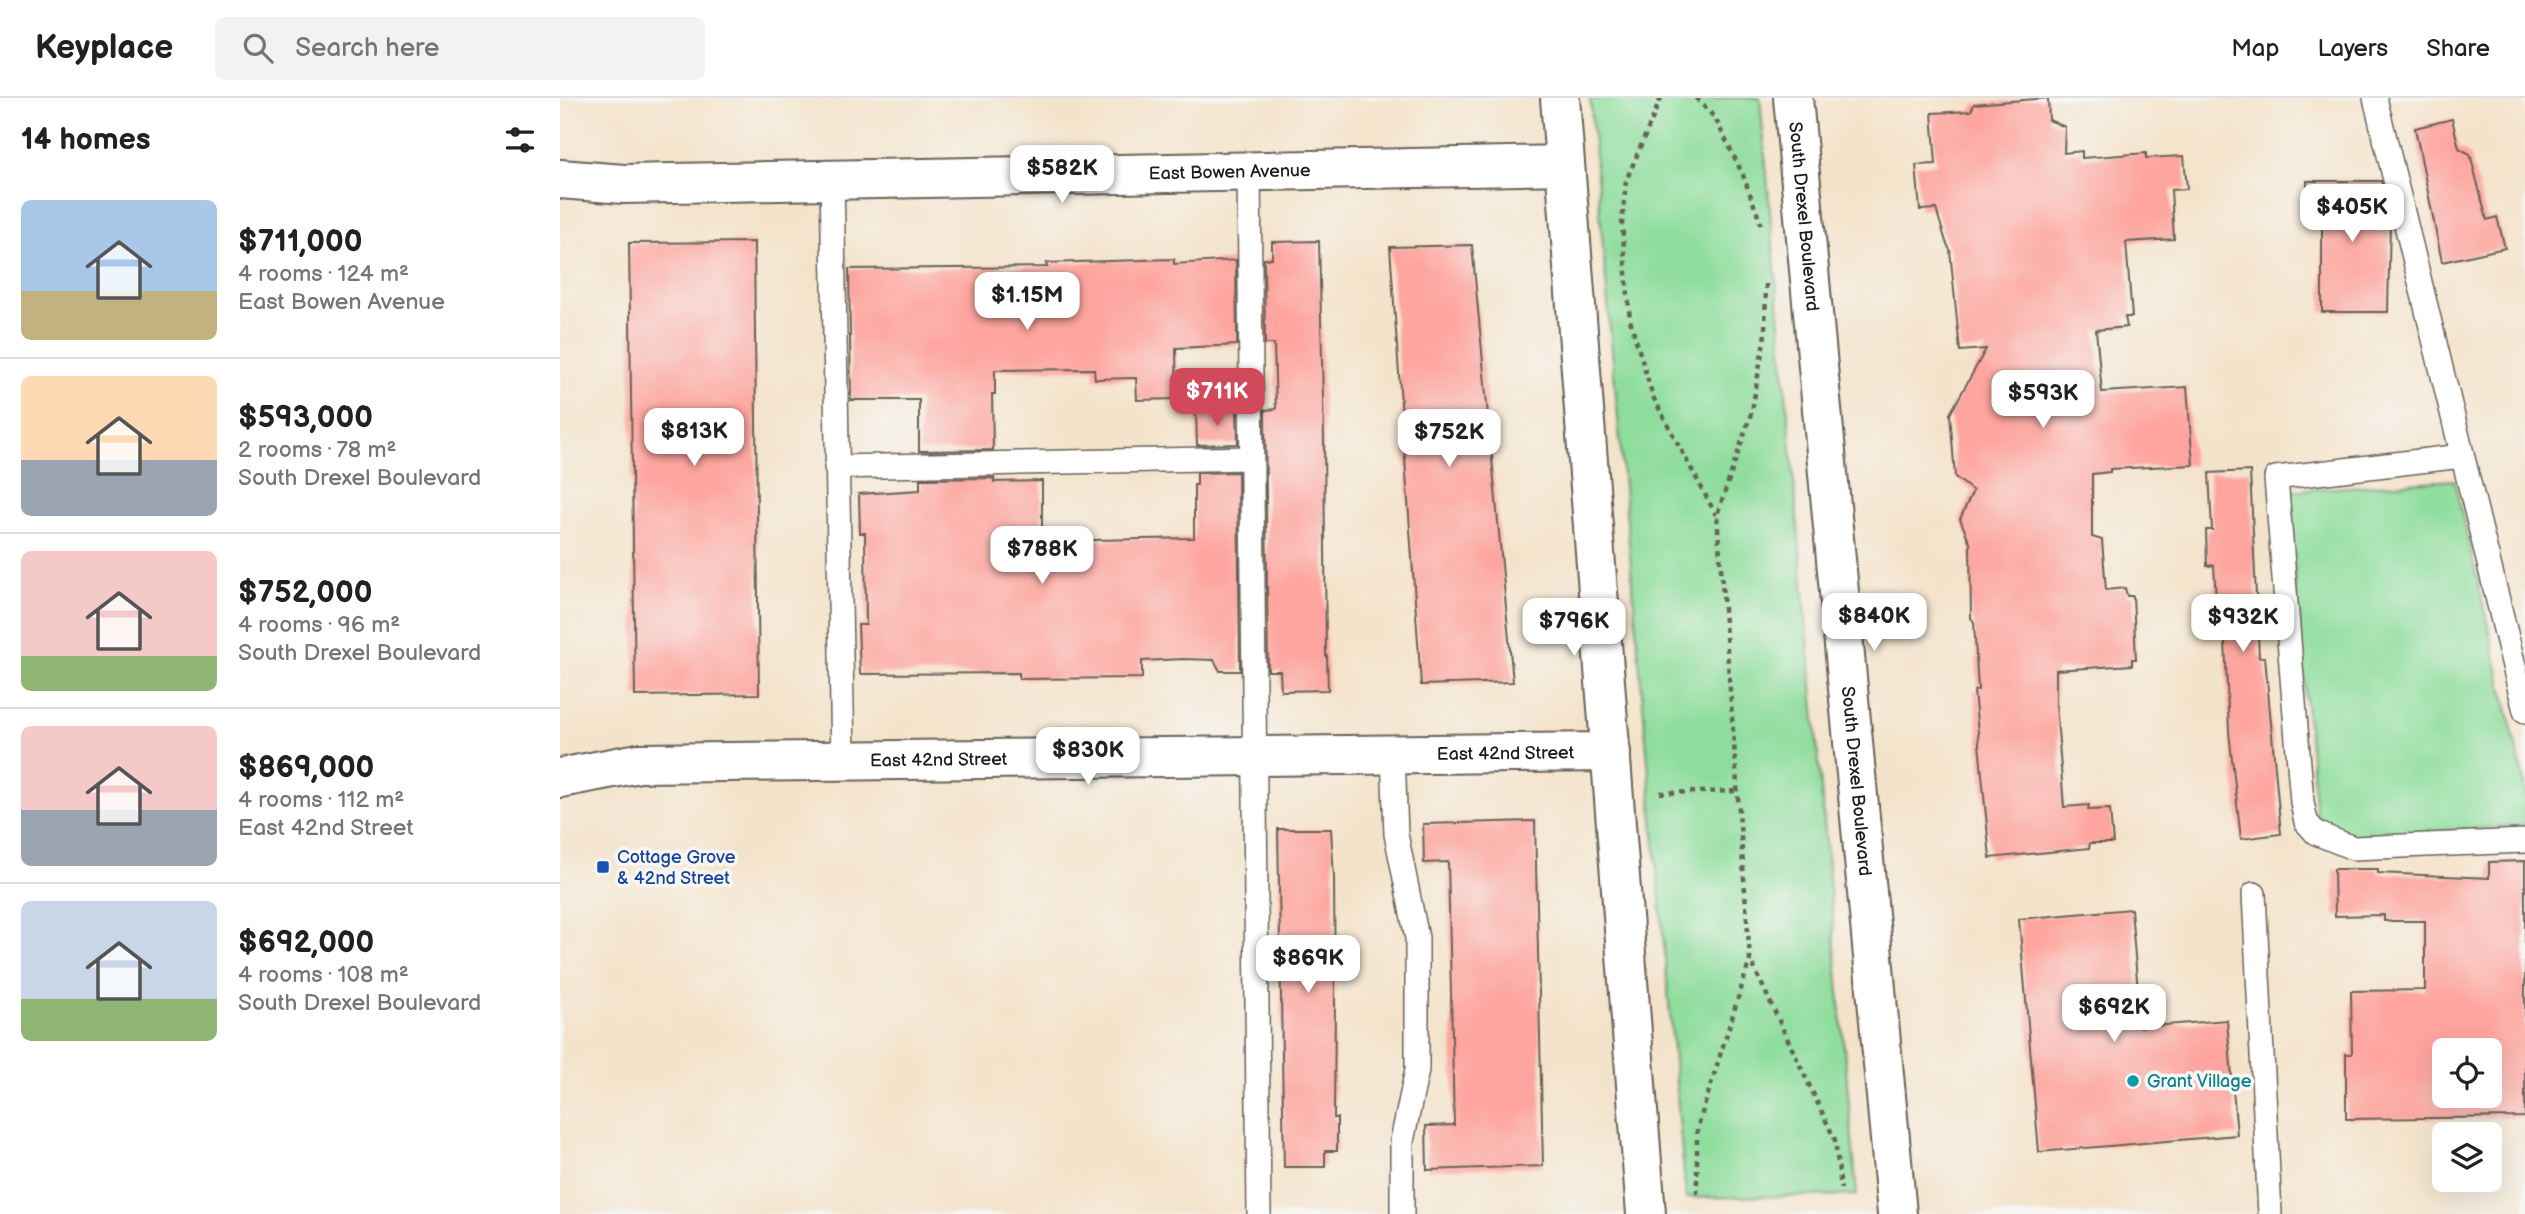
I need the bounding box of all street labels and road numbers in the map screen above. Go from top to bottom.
street label: South Drexel Boulevard [1784,121,1823,312]
street label: East Bowen Avenue [1148,160,1311,184]
street label: South Drexel Boulevard [1837,685,1875,877]
street label: East 42nd Street [1437,742,1575,765]
street label: East 42nd Street [870,749,1008,771]

